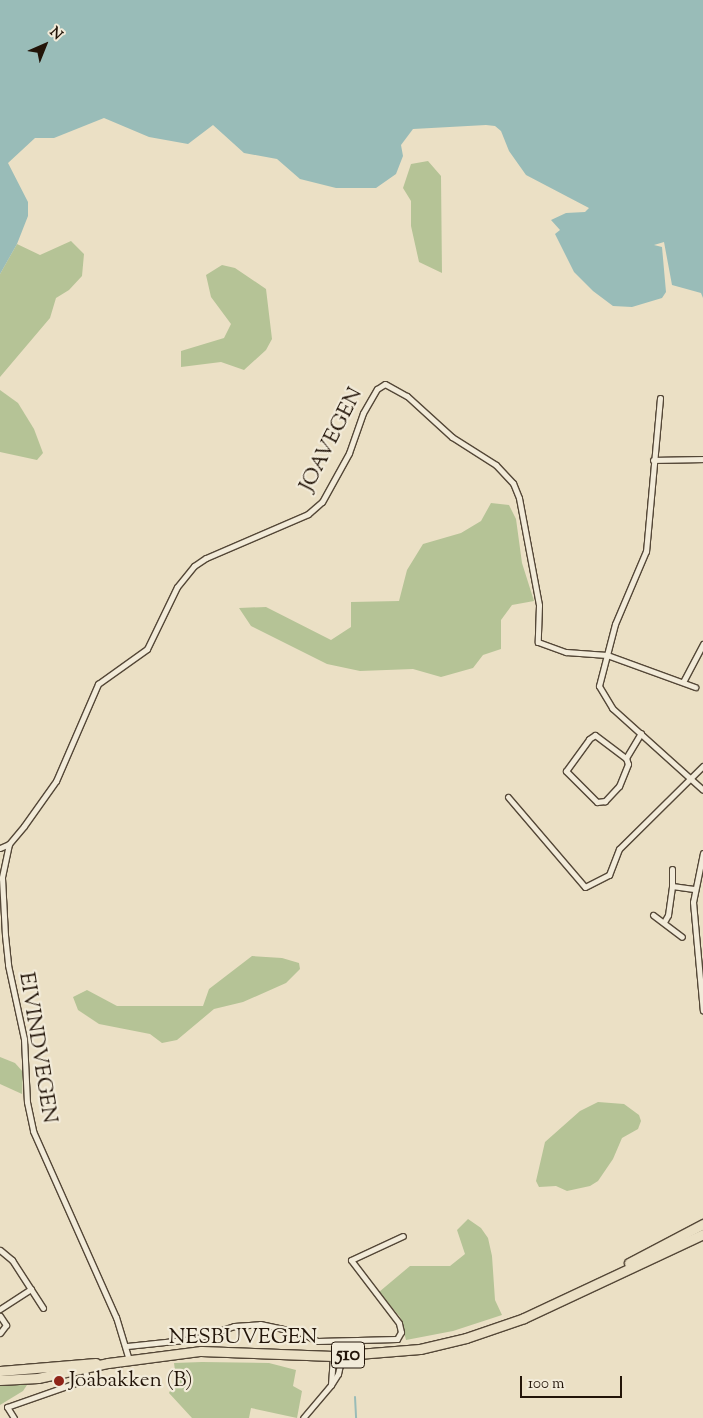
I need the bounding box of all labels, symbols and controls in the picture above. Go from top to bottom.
north arrow [20,20,70,70]
text: N [44,23,66,45]
street label: JOAVEGEN [295,384,369,496]
street label: EIVINDVEGEN [13,971,61,1125]
street label: NESBUVEGEN [169,1325,317,1351]
road number: 510 [330,1338,366,1372]
scale bar [523,1366,626,1398]
place label: Joabakken (B) [69,1368,193,1394]
text: 100 m [528,1374,564,1395]
marker: Joabakken (B) [53,1375,65,1387]

